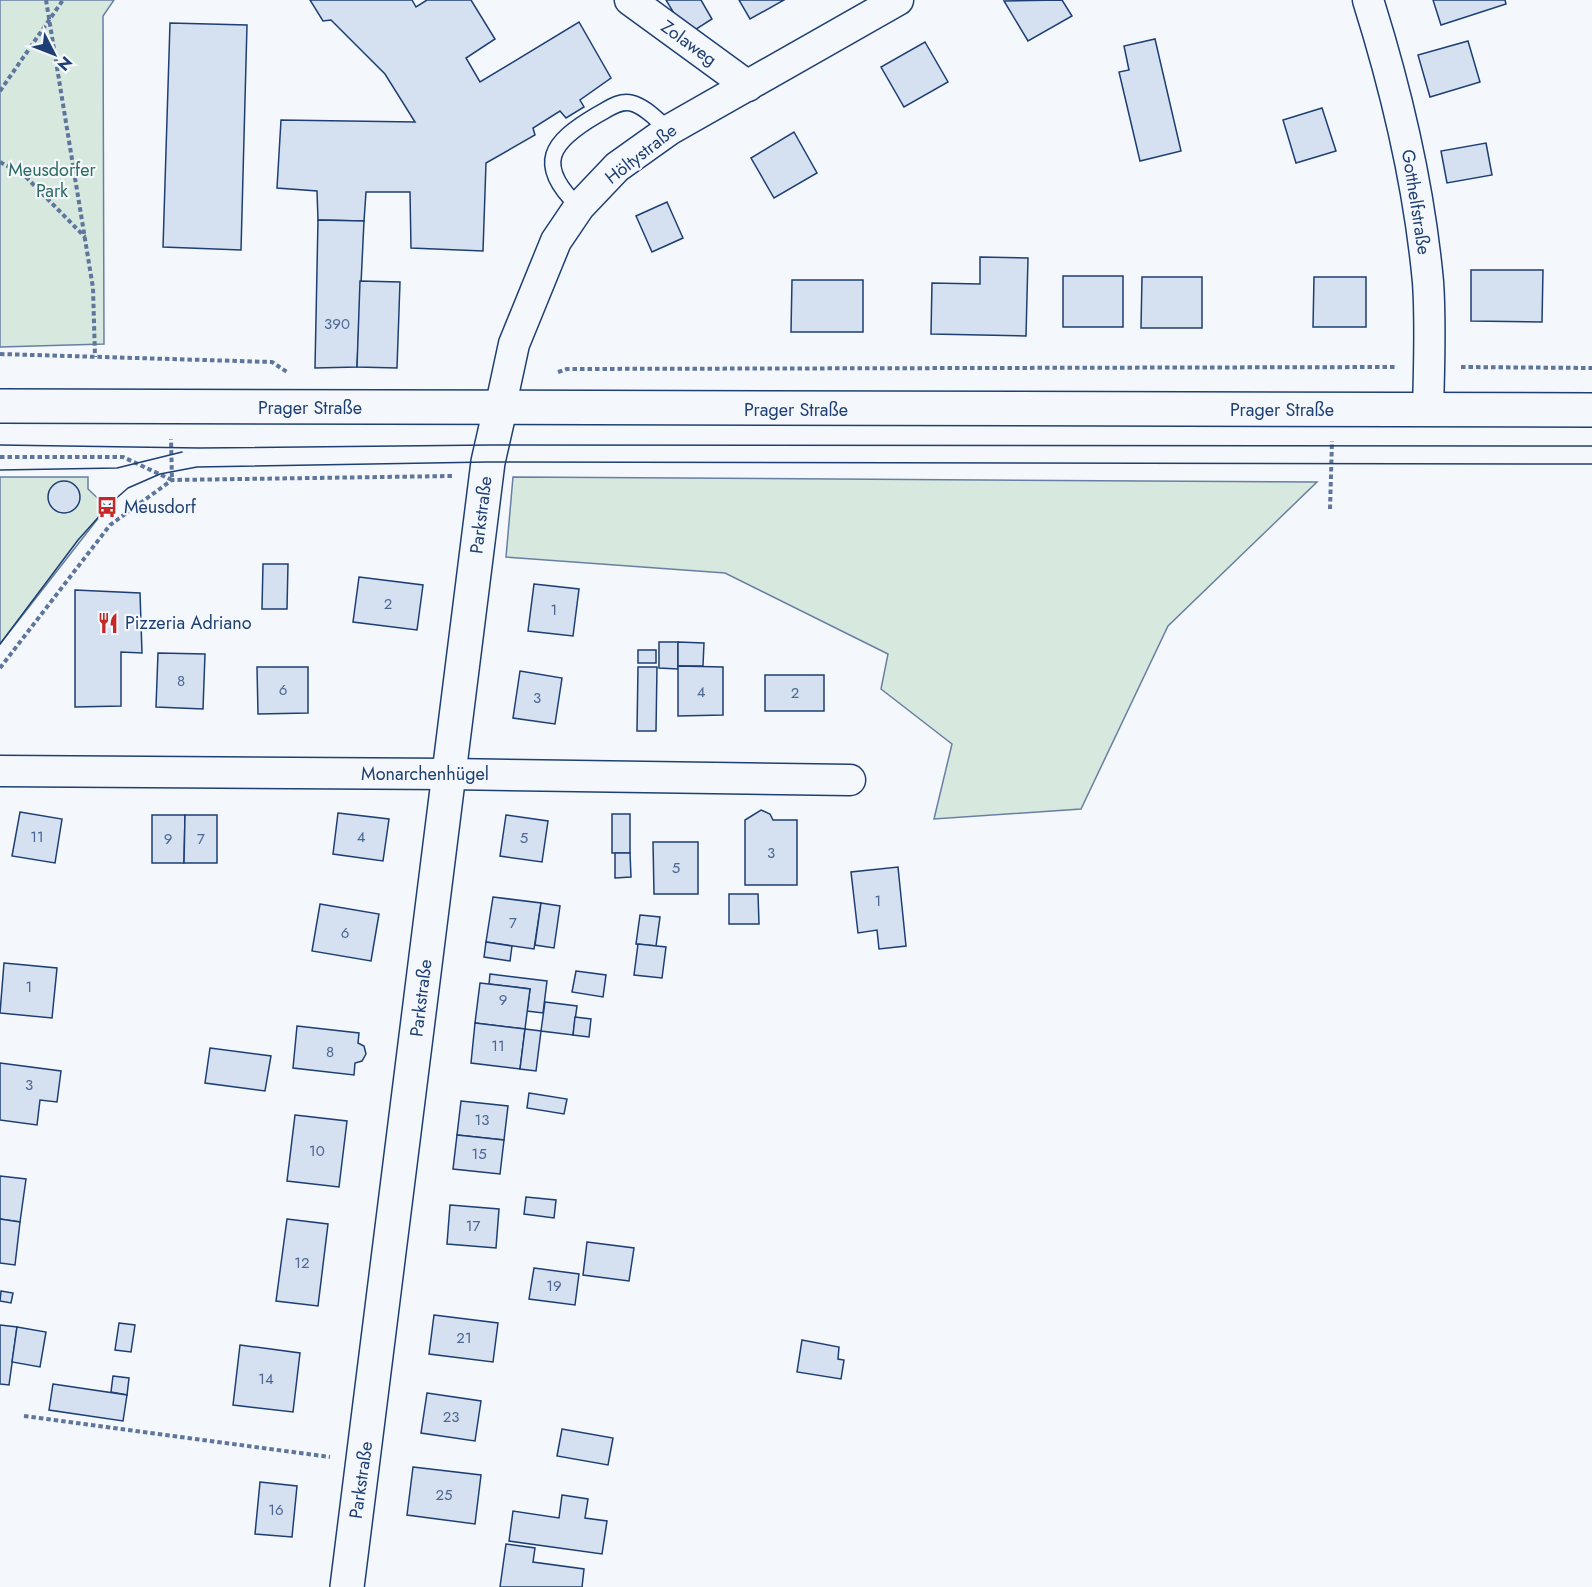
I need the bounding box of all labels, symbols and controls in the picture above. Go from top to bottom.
street label: Zolaweg [656,14,722,72]
north arrow [24,24,84,84]
text: N [52,51,78,76]
street label: Höltystraße [600,118,682,190]
street label: Gotthelfstraße [1395,147,1437,257]
park label: Meusdorfer Park [8,157,97,204]
house number: 390 [324,313,350,335]
street label: Prager Straße [258,395,362,421]
street label: Prager Straße [744,397,848,423]
street label: Prager Straße [1230,397,1334,423]
street label: Parkstraße [463,475,499,555]
place label: Meusdorf [124,494,197,520]
bus stop icon: Meusdorf [95,495,119,519]
house number: 2 [384,593,392,615]
house number: 1 [551,599,557,621]
place label: Pizzeria Adriano [125,610,252,636]
restaurant icon: Pizzeria Adriano [96,611,120,635]
house number: 8 [177,670,185,692]
house number: 6 [279,679,287,701]
house number: 4 [697,681,706,703]
house number: 2 [791,682,799,704]
house number: 3 [533,687,541,709]
street label: Monarchenhügel [361,761,489,787]
house number: 11 [30,826,44,848]
house number: 4 [357,826,366,848]
house number: 5 [520,827,528,849]
house number: 9 [164,828,172,850]
house number: 7 [197,828,205,850]
house number: 3 [767,842,775,864]
house number: 5 [672,857,680,879]
house number: 1 [875,890,881,912]
house number: 7 [509,912,517,934]
house number: 6 [341,922,349,944]
street label: Parkstraße [403,958,439,1038]
house number: 1 [26,976,32,998]
house number: 9 [499,989,507,1011]
house number: 11 [491,1035,505,1057]
house number: 8 [326,1041,334,1063]
house number: 3 [25,1074,33,1096]
house number: 13 [475,1109,489,1131]
house number: 10 [309,1140,325,1162]
house number: 15 [471,1143,487,1165]
house number: 17 [466,1215,480,1237]
house number: 12 [294,1252,310,1274]
house number: 19 [546,1275,562,1297]
house number: 21 [456,1327,472,1349]
house number: 14 [258,1368,274,1390]
house number: 23 [443,1406,459,1428]
street label: Parkstraße [343,1440,379,1520]
house number: 25 [436,1484,453,1506]
house number: 16 [268,1499,284,1521]

